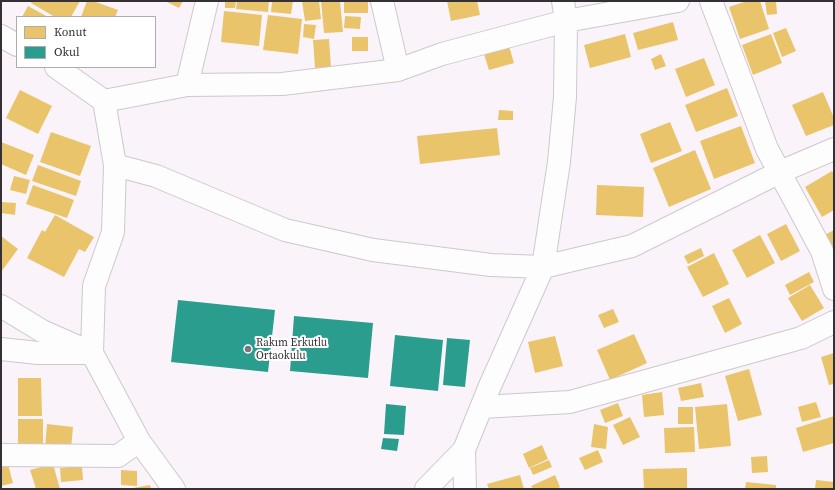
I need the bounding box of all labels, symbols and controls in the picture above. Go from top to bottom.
legend [16,16,156,68]
text: Konut [54,24,86,40]
text: Okul [54,44,80,60]
place label: Rakım Erkutlu Ortaokulu [256,336,327,362]
marker: Rakım Erkutlu Ortaokulu [243,344,253,354]

